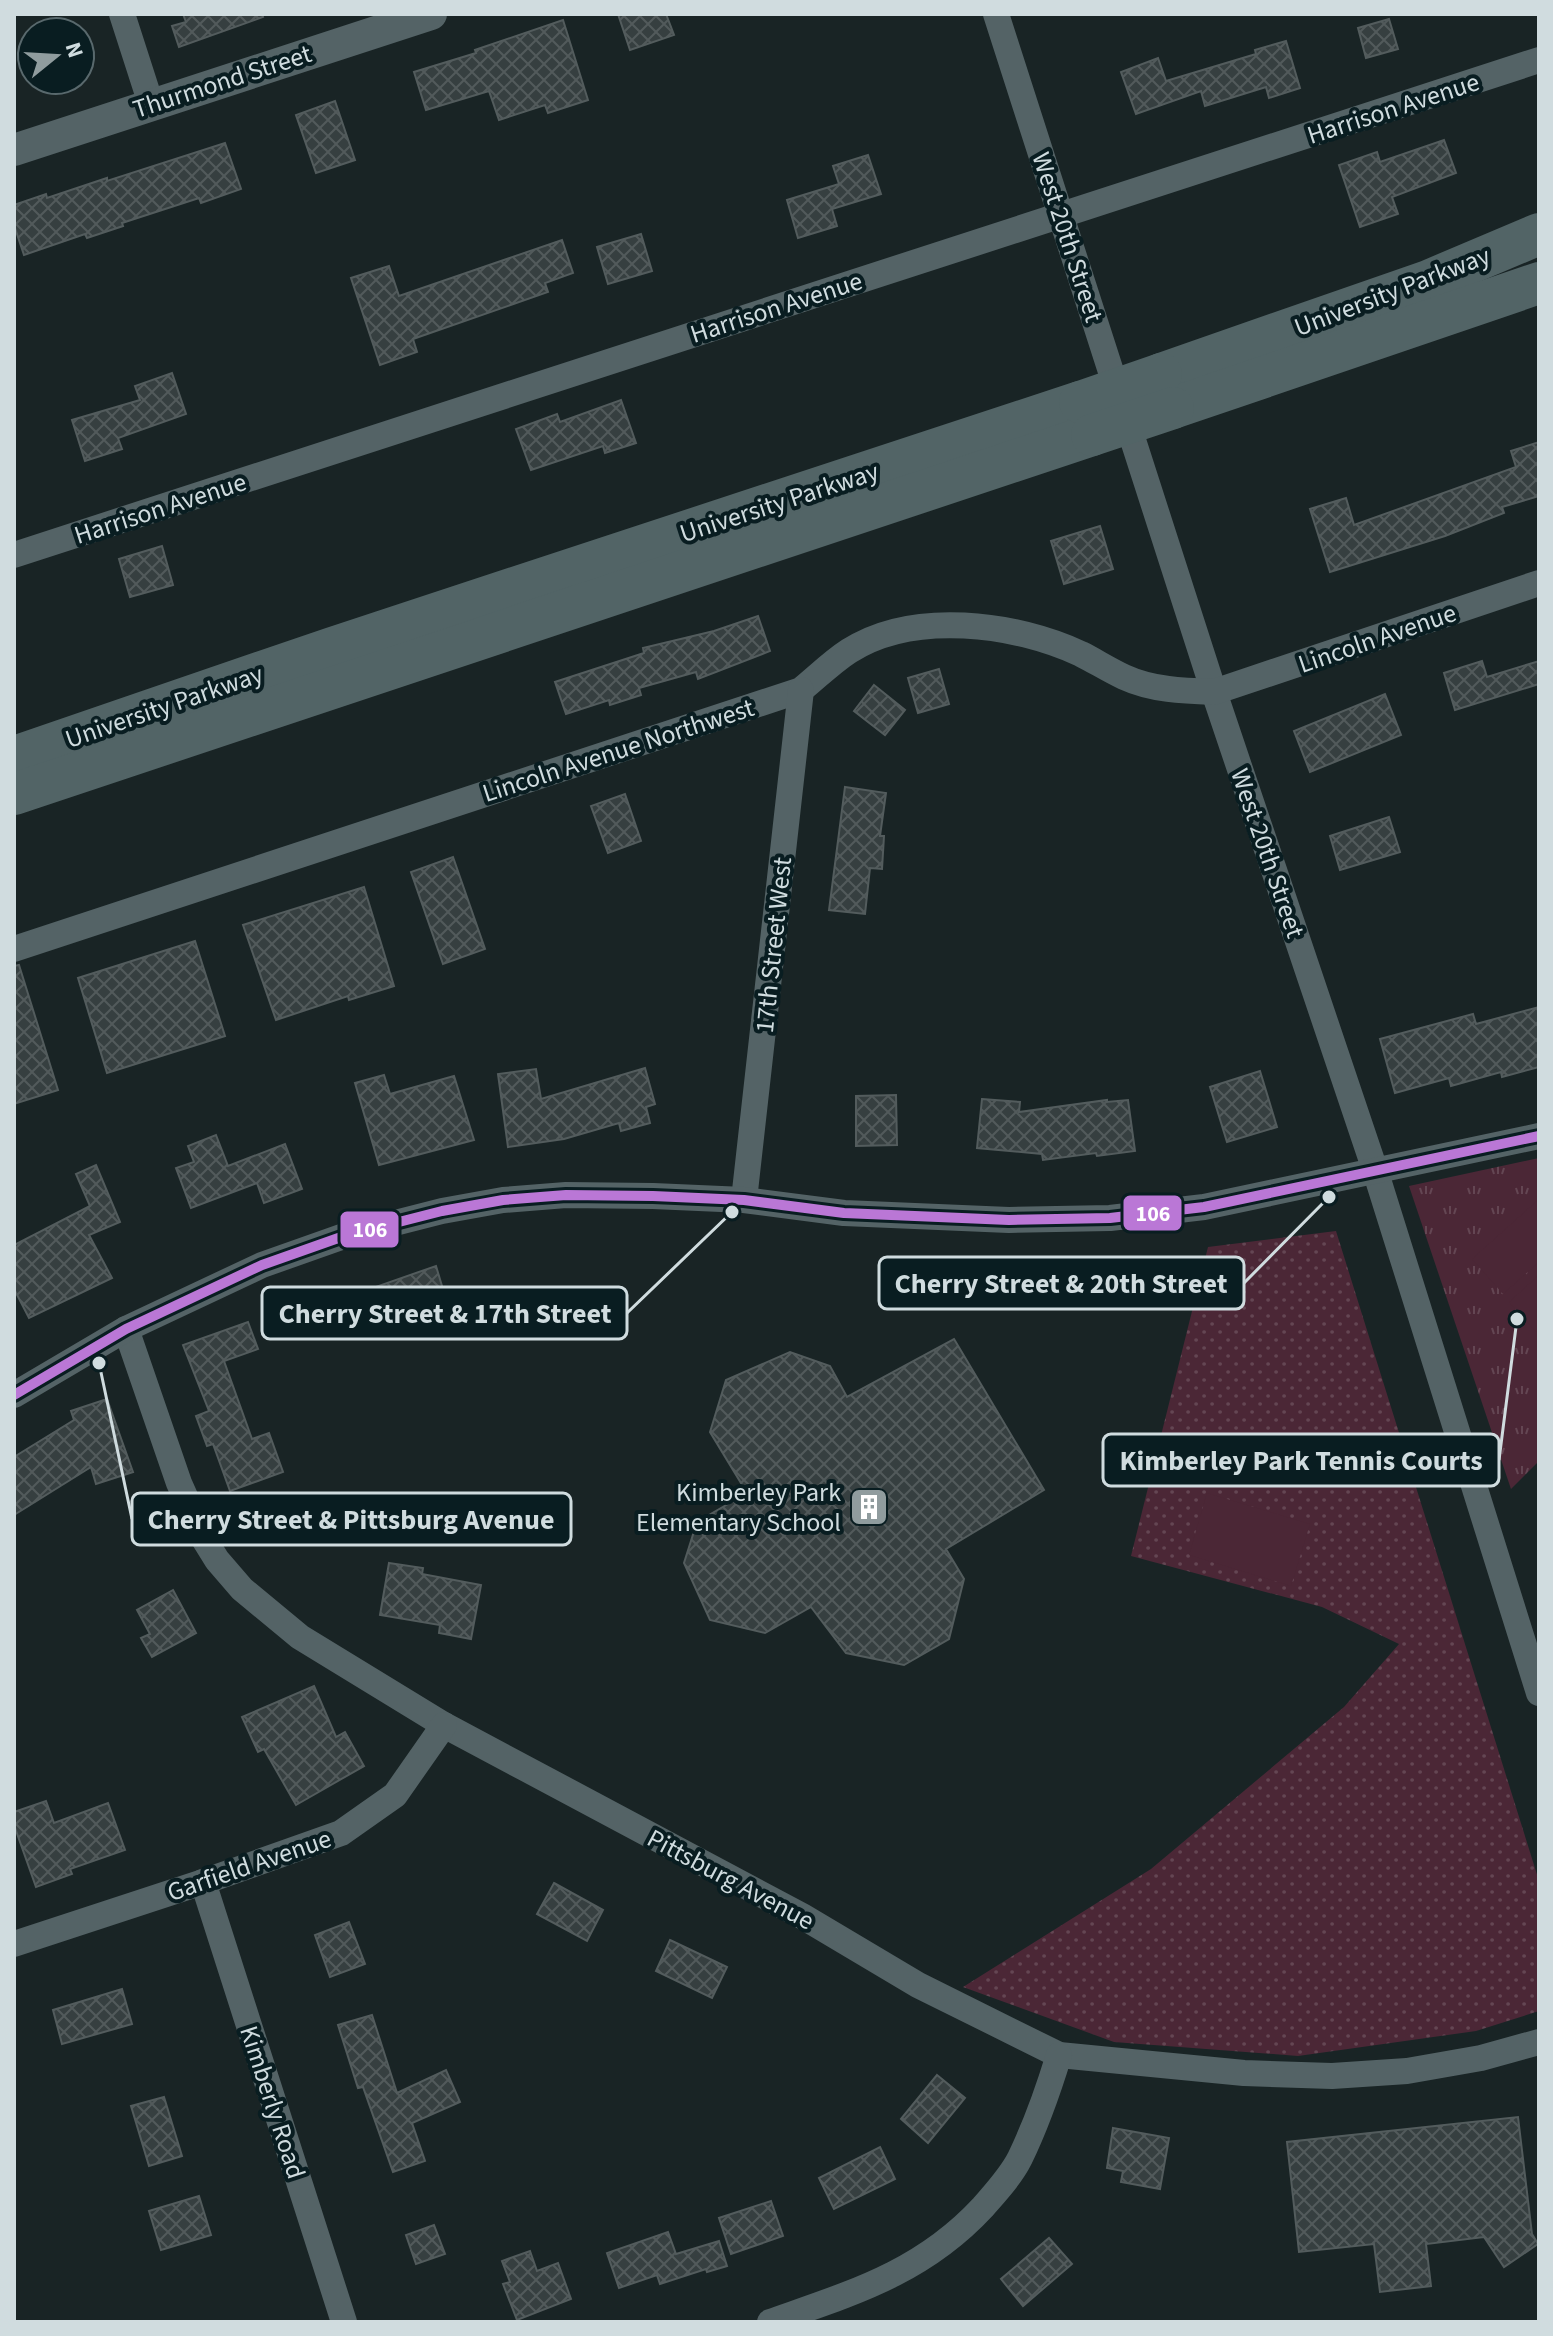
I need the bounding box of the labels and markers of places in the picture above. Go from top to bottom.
callout: Cherry Street & 20th Street [879,1257,1244,1309]
callout: Cherry Street & 17th Street [262,1287,627,1339]
callout: Kimberley Park Tennis Courts [1103,1434,1499,1486]
place label: Kimberley Park Elementary School [636,1474,841,1541]
building icon: Kimberley Park Elementary School [848,1486,890,1528]
callout: Cherry Street & Pittsburg Avenue [132,1493,571,1545]

